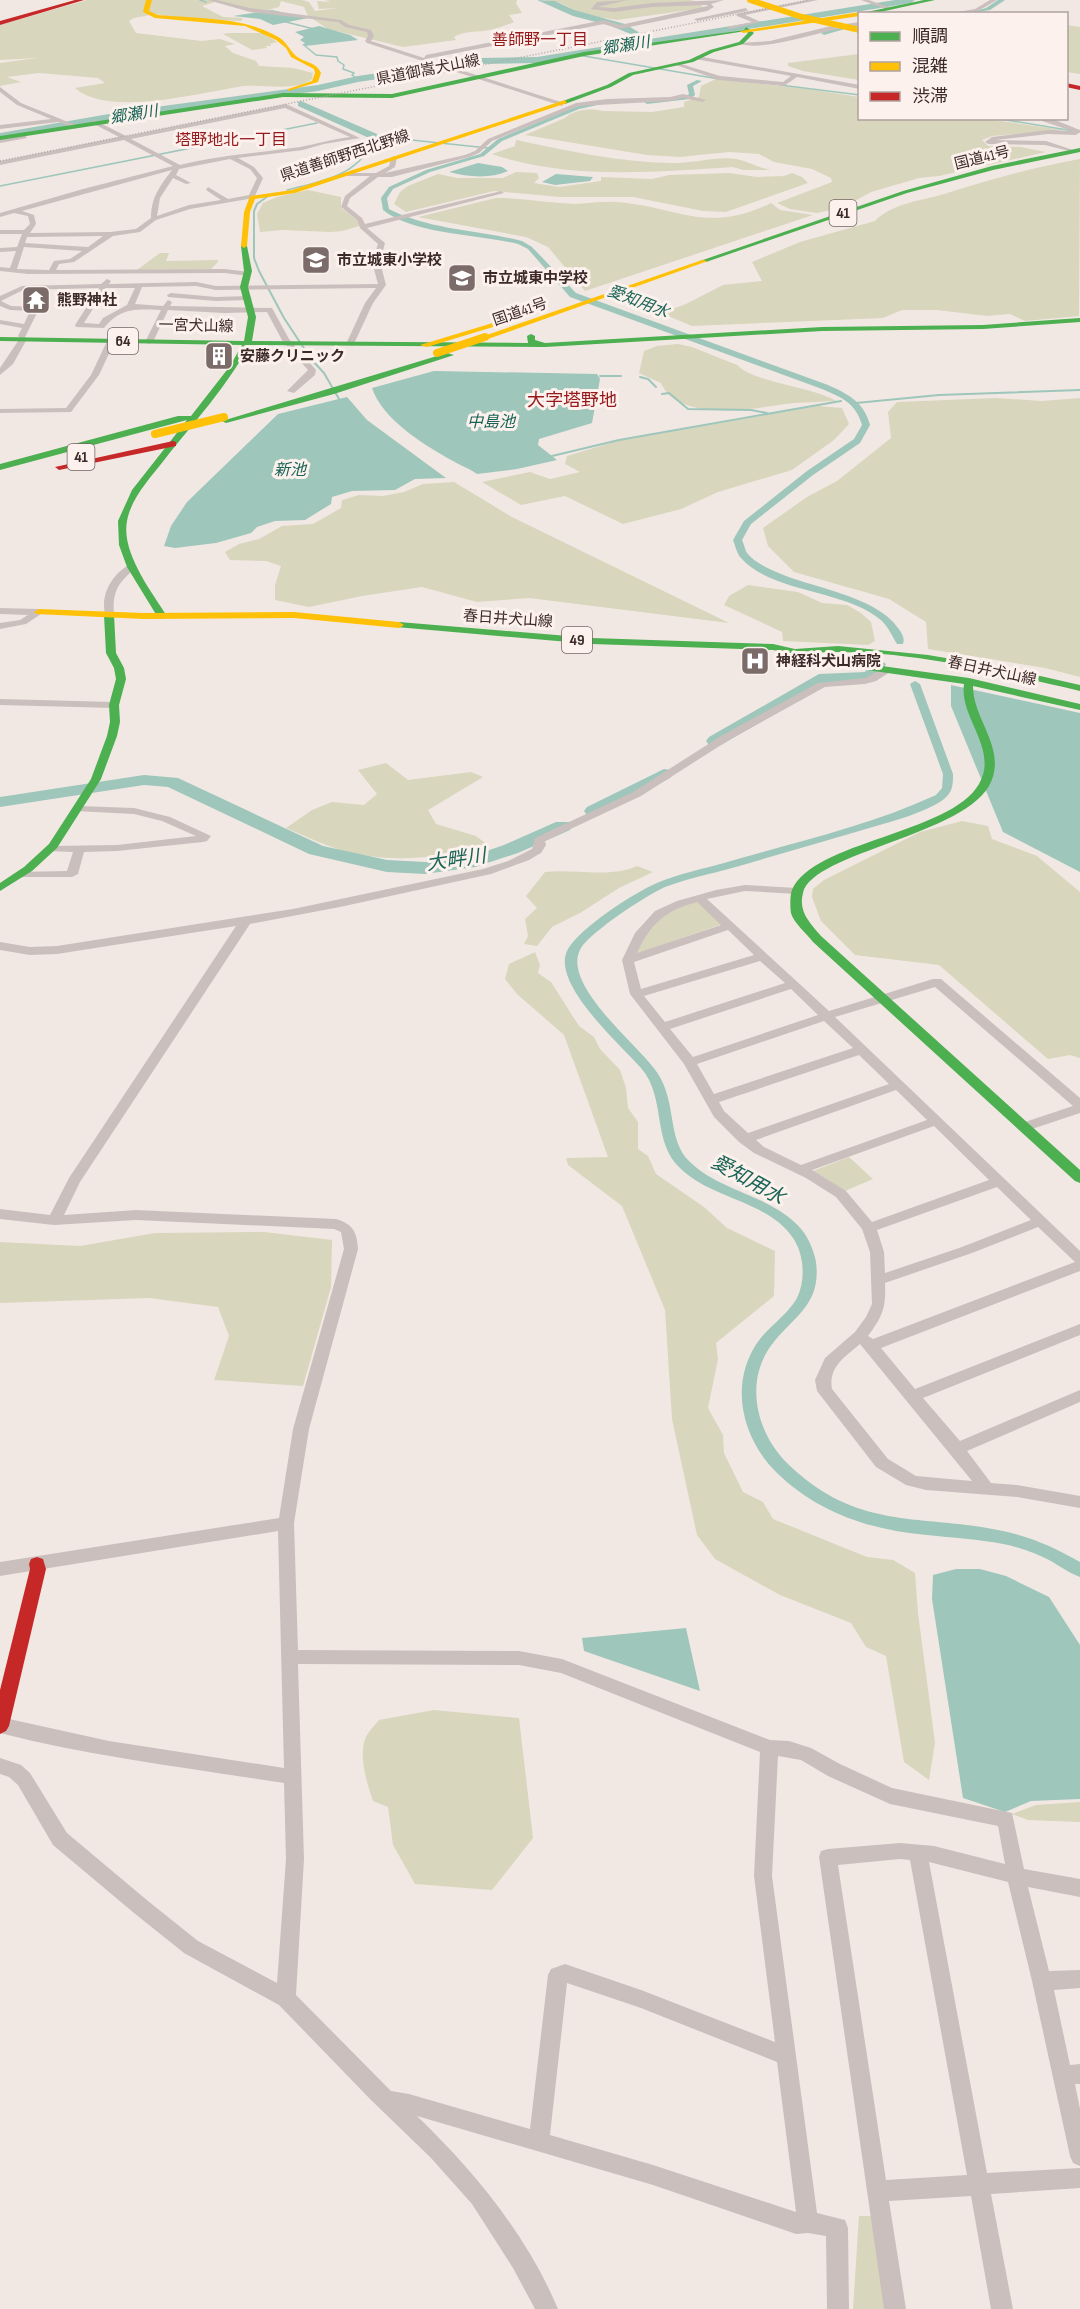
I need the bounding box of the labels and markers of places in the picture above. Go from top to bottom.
school or university icon: 市立城東小学校 [300,244,332,276]
place label: 市立城東小学校 [337,251,442,270]
school or university icon: 市立城東中学校 [446,262,478,294]
place label: 市立城東中学校 [483,269,588,288]
temple icon: 熊野神社 [20,284,52,316]
place label: 熊野神社 [57,291,117,310]
building icon: 安藤クリニック [203,340,235,372]
place label: 安藤クリニック [240,347,345,366]
hospital icon: 神経科犬山病院 [739,645,771,677]
place label: 神経科犬山病院 [775,652,881,671]

